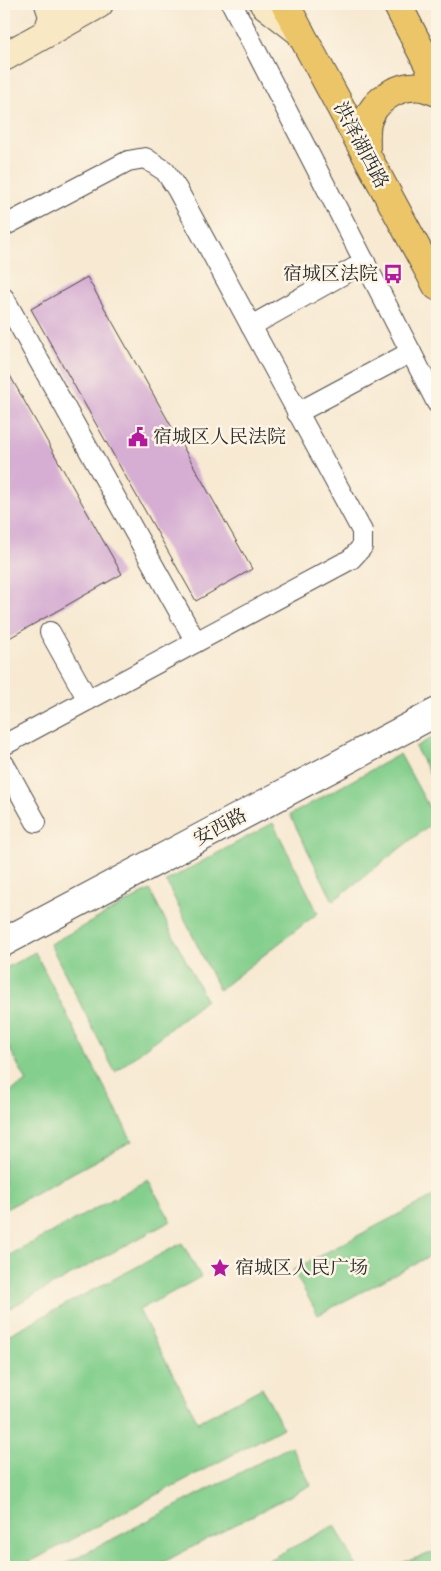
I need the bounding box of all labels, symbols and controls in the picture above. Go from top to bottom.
street label: 洪泽湖西路 [329,98,393,192]
place label: 宿城区法院 [283,263,378,285]
bus stop icon: 宿城区法院 [382,263,404,285]
public building icon: 宿城区人民法院 [127,426,149,448]
place label: 宿城区人民法院 [153,426,286,448]
street label: 安西路 [190,804,250,850]
place icon: 宿城区人民广场 [209,1257,231,1279]
place label: 宿城区人民广场 [235,1257,368,1279]

